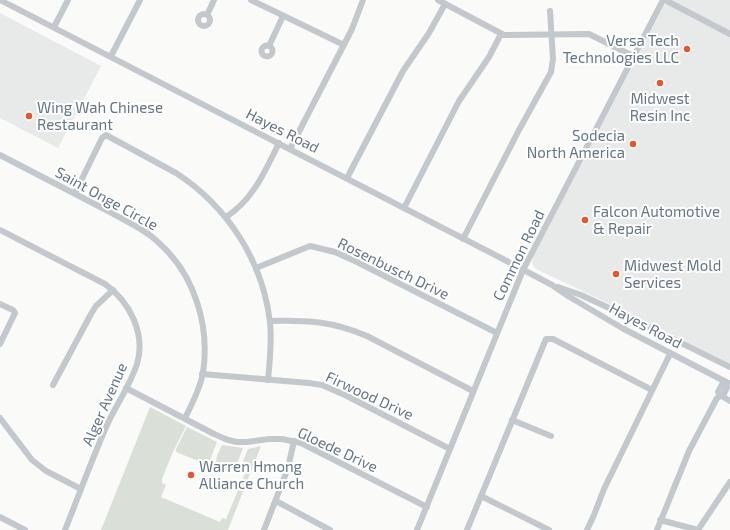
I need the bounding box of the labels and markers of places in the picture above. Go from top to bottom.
place label: Versa Tech Technologies LLC [563,31,679,66]
marker: Versa Tech Technologies LLC [682,44,692,54]
marker: Midwest Resin Inc [655,78,665,88]
place label: Midwest Resin Inc [630,89,690,124]
place label: Wing Wah Chinese Restaurant [37,98,163,133]
marker: Wing Wah Chinese Restaurant [24,111,34,121]
place label: Sodecia North America [527,126,625,161]
marker: Sodecia North America [628,139,638,149]
place label: Falcon Automotive & Repair [593,202,720,237]
marker: Falcon Automotive & Repair [580,215,590,225]
place label: Midwest Mold Services [624,256,721,291]
marker: Midwest Mold Services [611,269,621,279]
place label: Warren Hmong Alliance Church [199,457,304,492]
marker: Warren Hmong Alliance Church [186,470,196,480]

